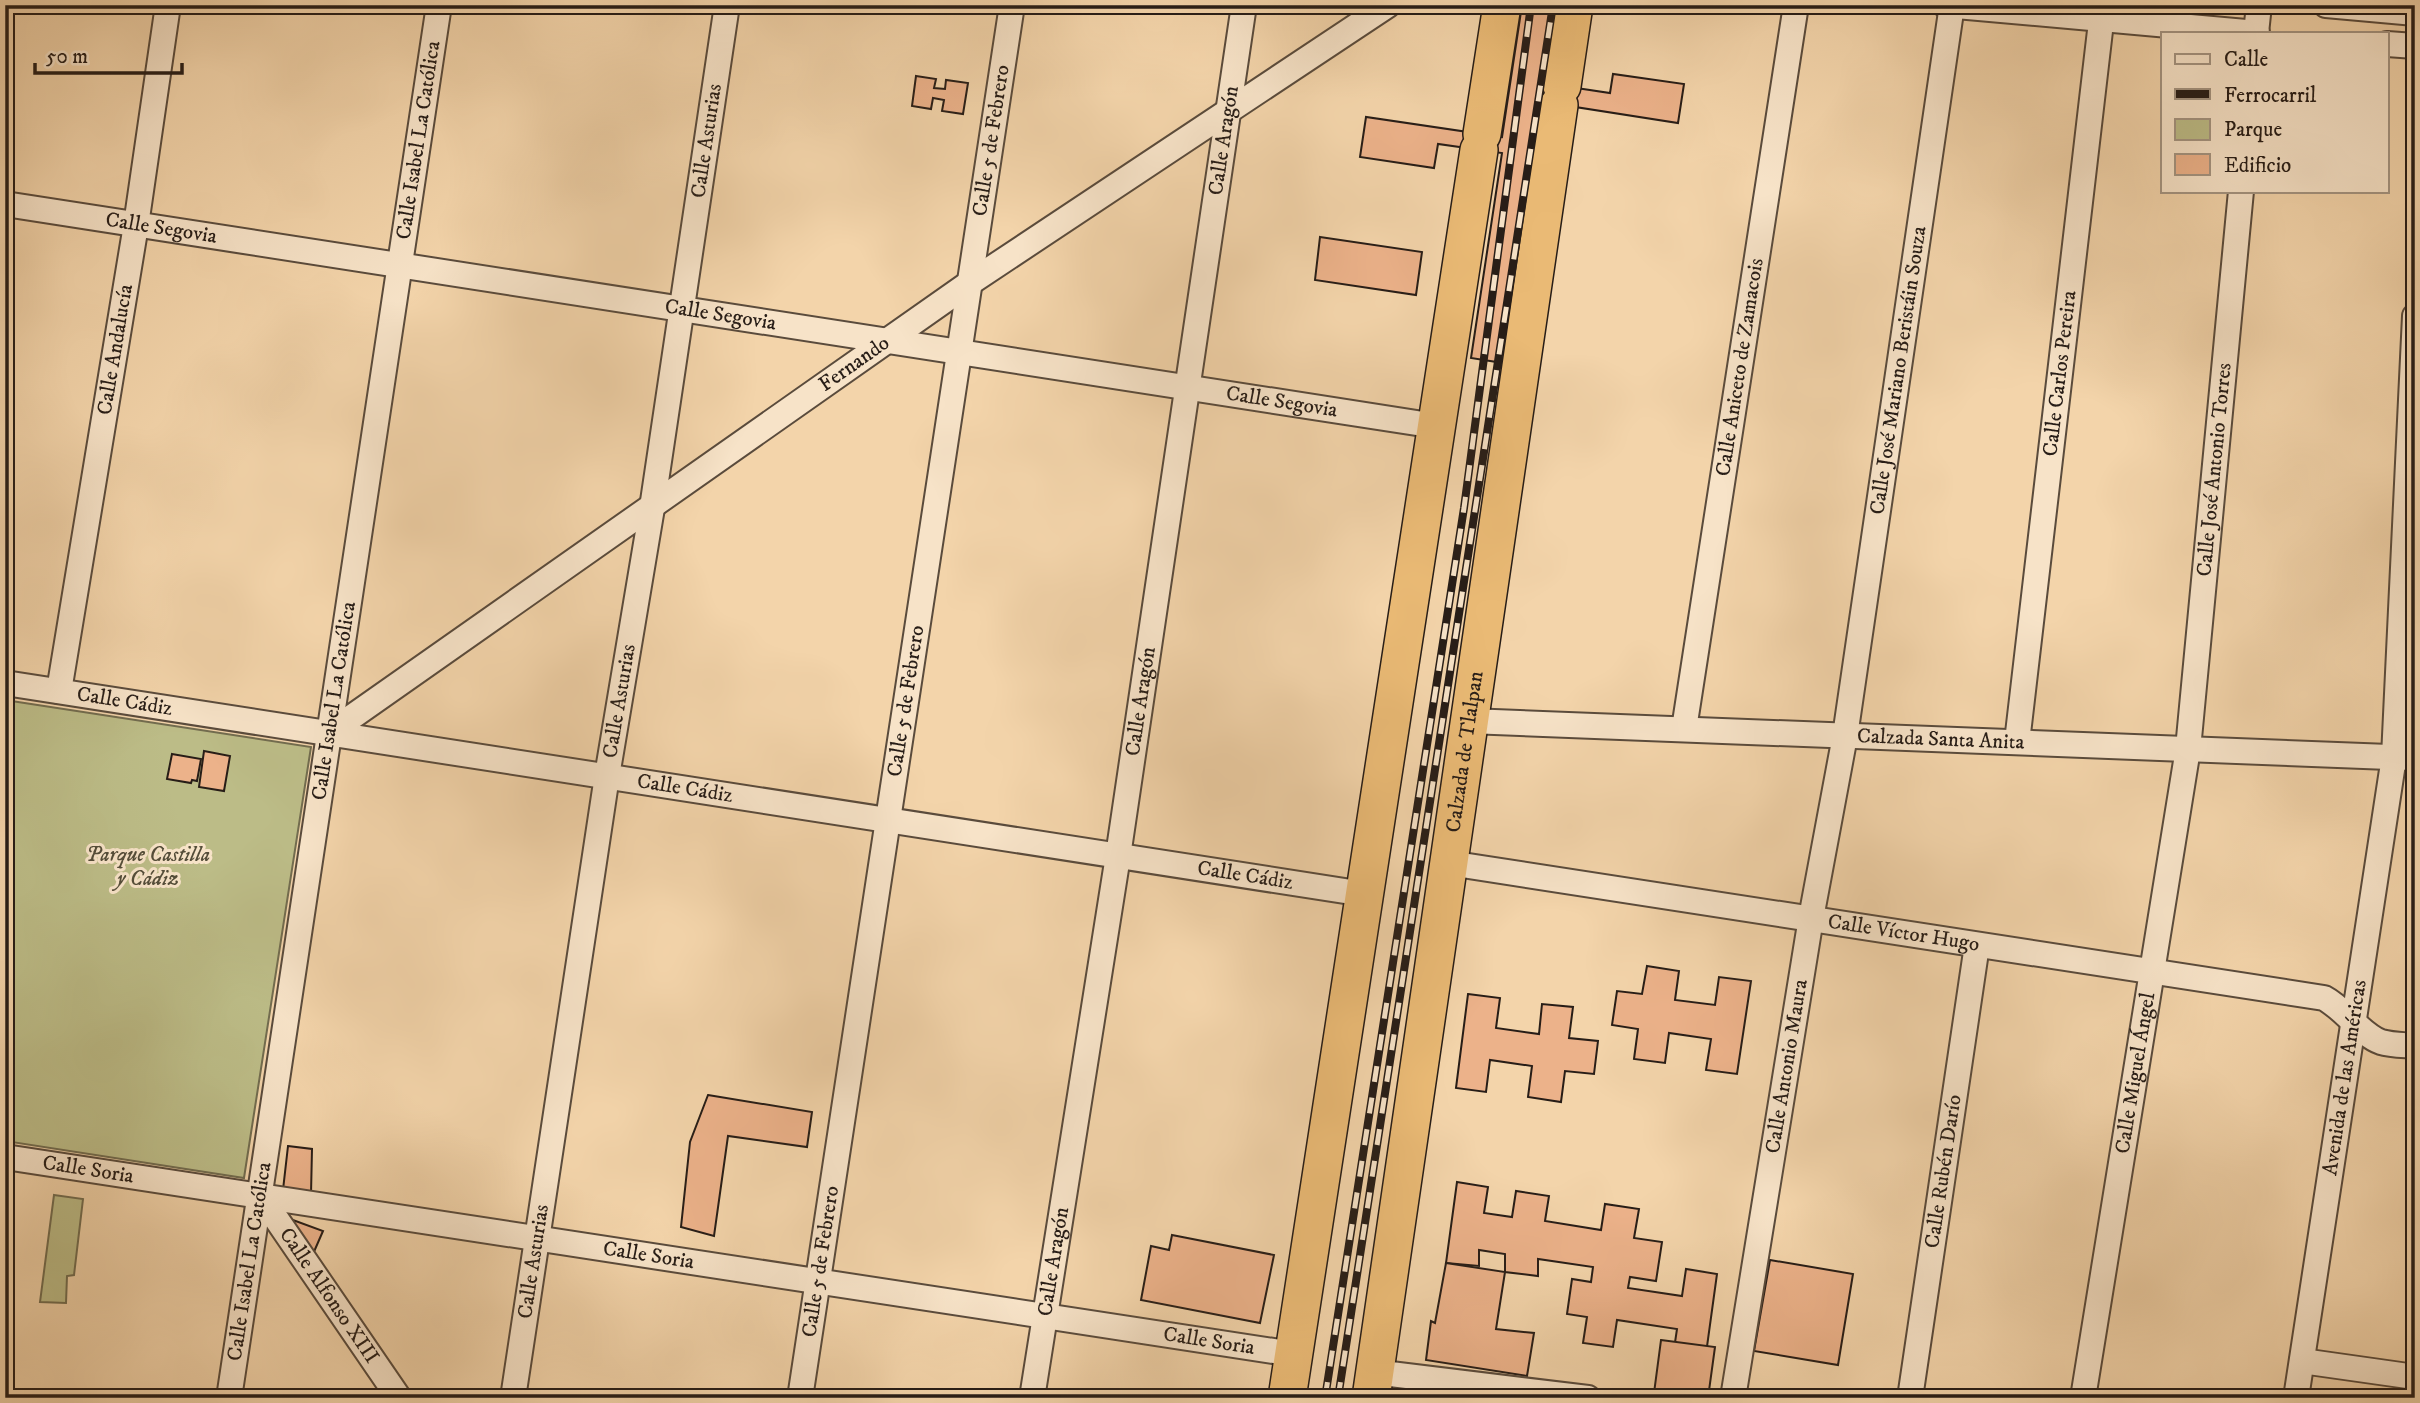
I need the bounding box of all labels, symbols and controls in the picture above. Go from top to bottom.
scale bar [35,32,182,76]
legend [2161,32,2388,192]
street label: Calle Isabel La Católica [391,39,446,241]
text: 50 m [46,44,88,70]
text: Calle [2224,47,2268,73]
street label: Calle 5 de Febrero [967,63,1016,218]
street label: Calle Asturias [685,82,728,200]
text: Ferrocarril [2224,83,2317,109]
street label: Calle Aragón [1203,84,1245,197]
text: Parque [2224,117,2282,143]
text: Edificio [2224,153,2291,179]
street label: Calle Segovia [104,207,219,250]
street label: Calle José Mariano Beristáin Souza [1865,224,1932,516]
street label: Calle Aniceto de Zamacois [1710,257,1770,478]
street label: Calle Andalucía [92,282,139,417]
street label: Calle Carlos Pereira [2037,289,2083,458]
street label: Calle Segovia [663,294,778,336]
street label: Fernando [814,330,895,398]
street label: Calle José Antonio Torres [2191,362,2238,578]
street label: Calle Segovia [1224,381,1339,424]
street label: Calle Isabel La Católica [306,600,362,802]
street label: Calle 5 de Febrero [882,624,930,778]
street label: Calle Asturias [597,642,642,760]
street label: Calle Aragón [1120,645,1162,758]
street label: Calzada de Tlalpan [1440,669,1490,834]
street label: Calle Cádiz [75,681,174,722]
street label: Calzada Santa Anita [1856,723,2025,756]
street label: Calle Cádiz [635,768,735,809]
park label: Parque Castilla y Cádiz [86,842,210,892]
street label: Calle Cádiz [1195,855,1295,896]
street label: Calle Víctor Hugo [1826,909,1981,958]
street label: Calle Antonio Maura [1760,977,1814,1155]
street label: Avenida de las Américas [2317,978,2373,1177]
street label: Calle Miguel Ángel [2110,990,2161,1156]
street label: Calle Rubén Darío [1919,1093,1968,1250]
street label: Calle Soria [41,1150,136,1190]
street label: Calle Isabel La Católica [222,1160,277,1363]
street label: Calle 5 de Febrero [796,1184,845,1339]
street label: Calle Asturias [512,1203,555,1320]
street label: Calle Aragón [1032,1205,1075,1318]
street label: Calle Alfonso XIII [273,1223,385,1369]
street label: Calle Soria [601,1236,696,1275]
street label: Calle Soria [1162,1321,1257,1361]

